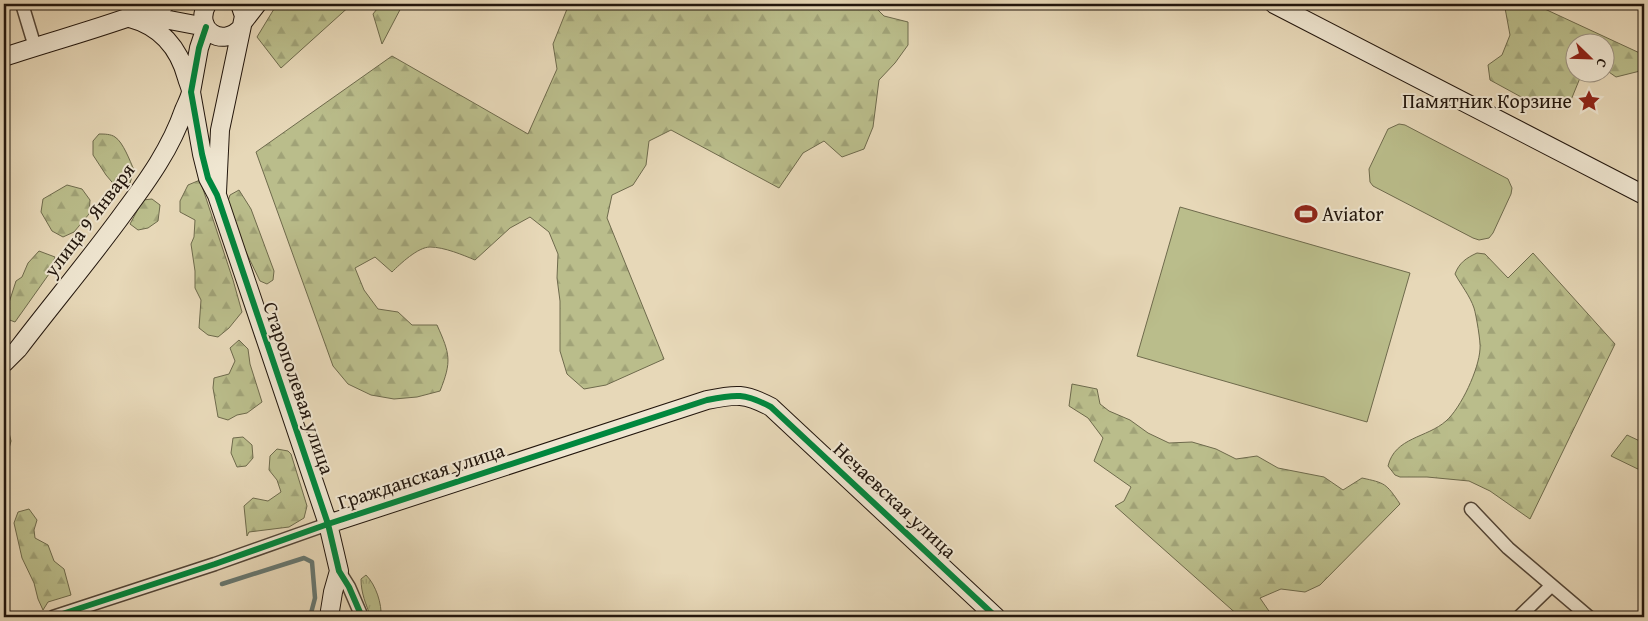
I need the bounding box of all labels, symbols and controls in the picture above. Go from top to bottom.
north arrow [1566,32,1616,82]
text: С [1591,56,1613,71]
place label: Памятник Корзине [1402,86,1572,115]
place icon: Памятник Корзине [1576,88,1602,114]
street label: улица 9 Января [36,157,141,284]
place label: Aviator [1322,199,1384,228]
sports icon: Aviator [1293,201,1319,227]
street label: Старополевая улица [256,298,343,478]
street label: Гражданская улица [334,435,509,516]
street label: Нечаевская улица [827,435,964,565]

